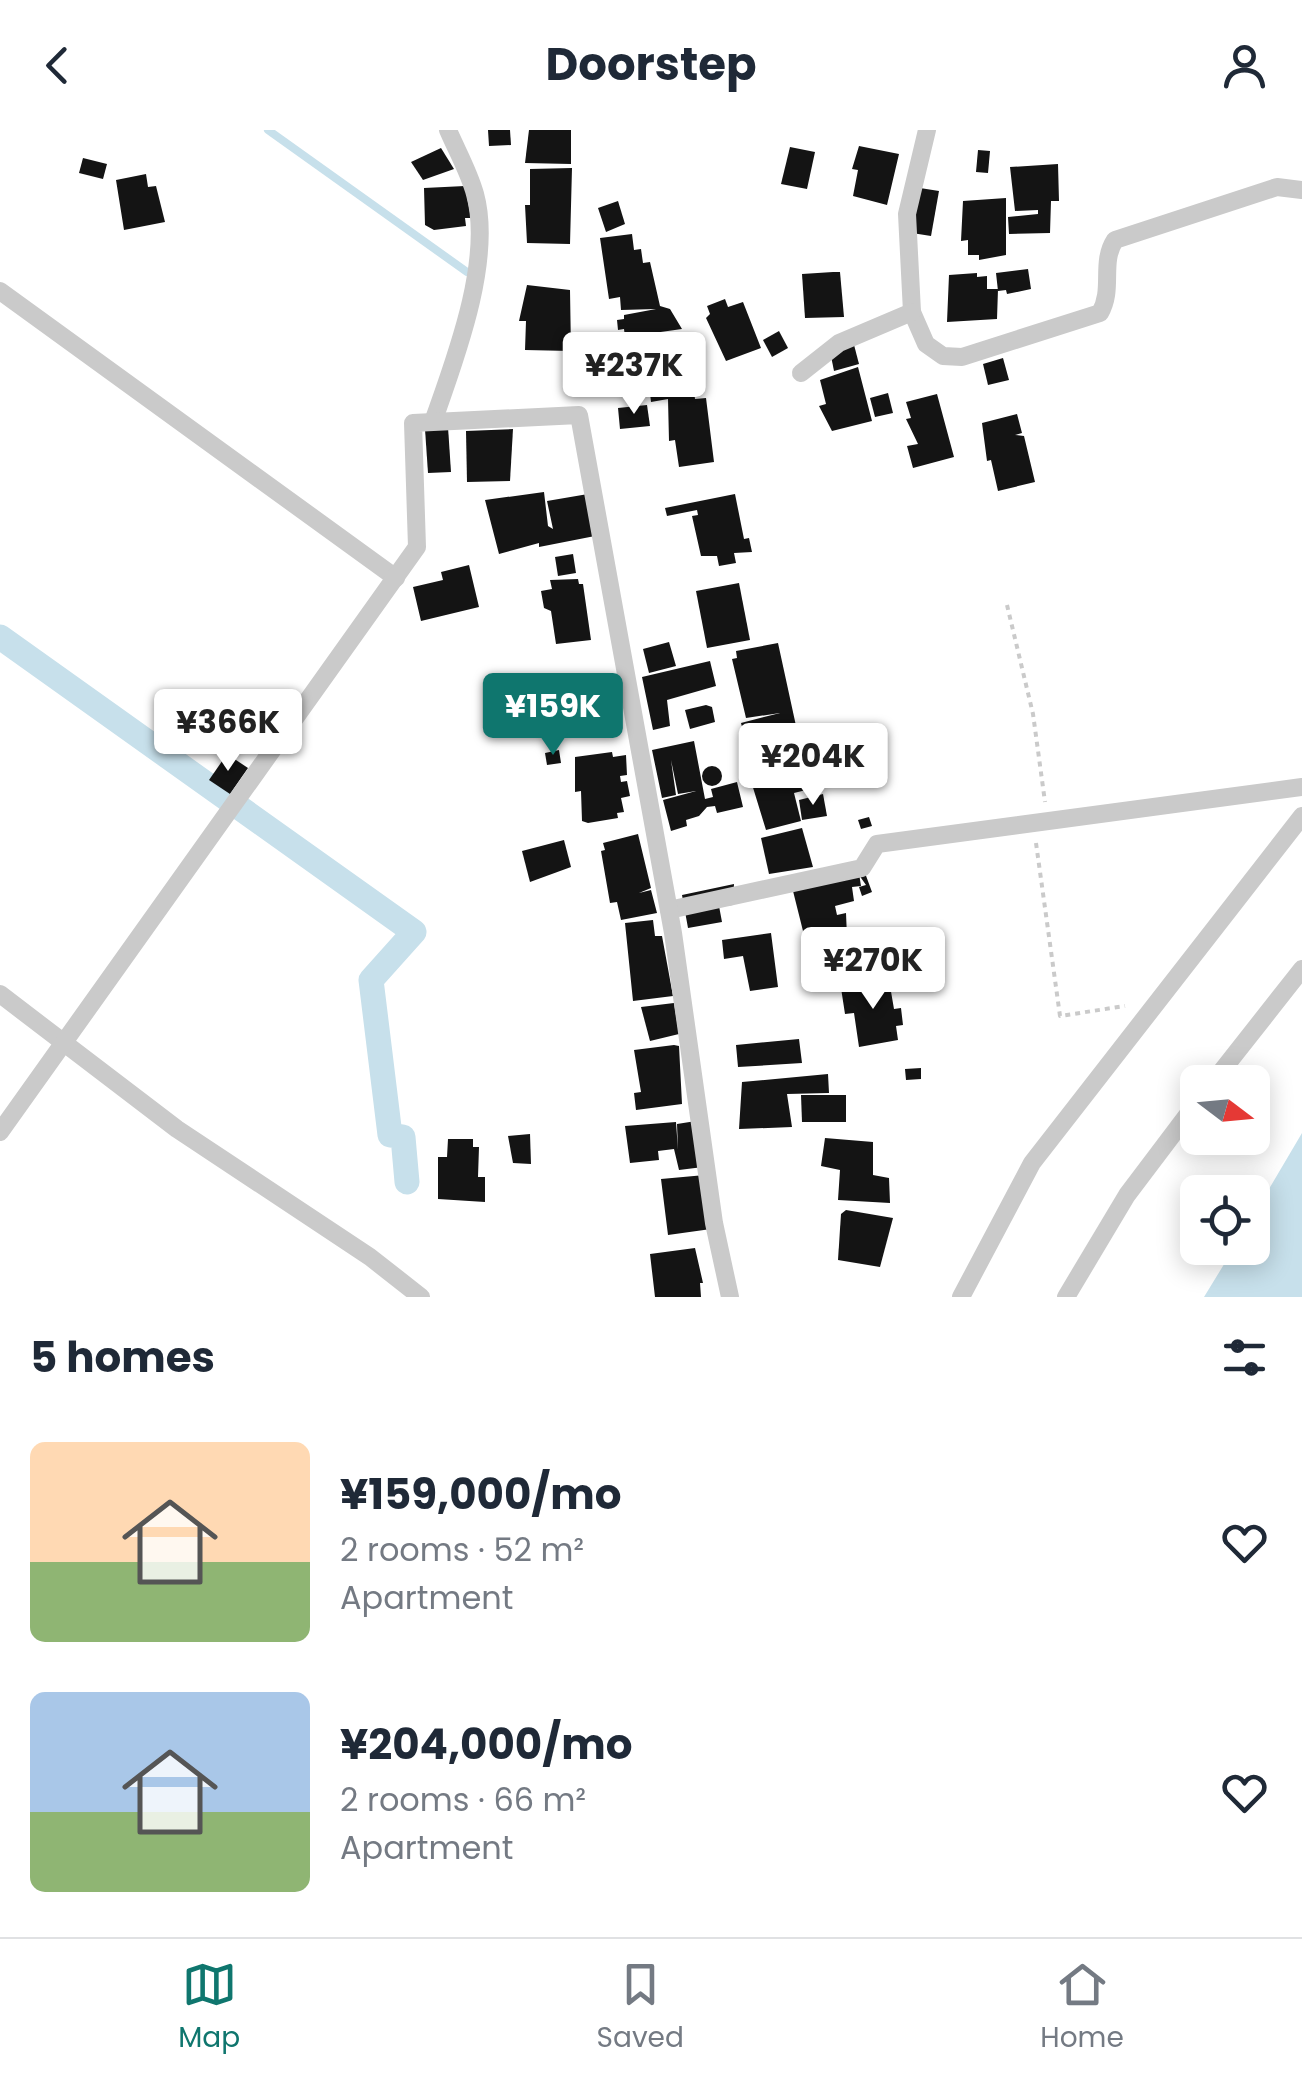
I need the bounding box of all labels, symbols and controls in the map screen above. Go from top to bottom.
text: Doorstep [546,33,756,96]
icon: back [30,38,85,93]
icon: person [1217,38,1272,93]
pin: ¥237K [564,332,704,417]
text: ¥237K [585,342,683,387]
pin: ¥159K [483,673,623,758]
text: ¥159K [505,683,601,728]
pin: ¥366K [158,689,298,774]
text: ¥366K [176,699,280,744]
pin: ¥204K [743,723,883,808]
text: ¥204K [761,733,865,778]
pin: ¥270K [803,927,943,1012]
text: ¥270K [823,937,923,982]
north arrow [1180,1065,1270,1155]
map controls [1180,1065,1270,1265]
button: locate [1180,1175,1270,1265]
text: 5 homes [30,1328,215,1387]
icon: filters [1217,1330,1272,1385]
text: ¥159,000/mo [340,1465,622,1524]
icon: home [110,1482,230,1602]
icon: heart [1217,1515,1272,1570]
text: 2 rooms · 52 m² [340,1527,584,1572]
text: Apartment [340,1575,513,1620]
text: ¥204,000/mo [340,1715,632,1774]
icon: home [110,1732,230,1852]
icon: heart [1217,1765,1272,1820]
text: 2 rooms · 66 m² [340,1777,586,1822]
text: Apartment [340,1825,513,1870]
tab: Map [178,1957,240,2059]
tab: Saved [597,1957,684,2059]
tab: Home [1040,1957,1124,2059]

